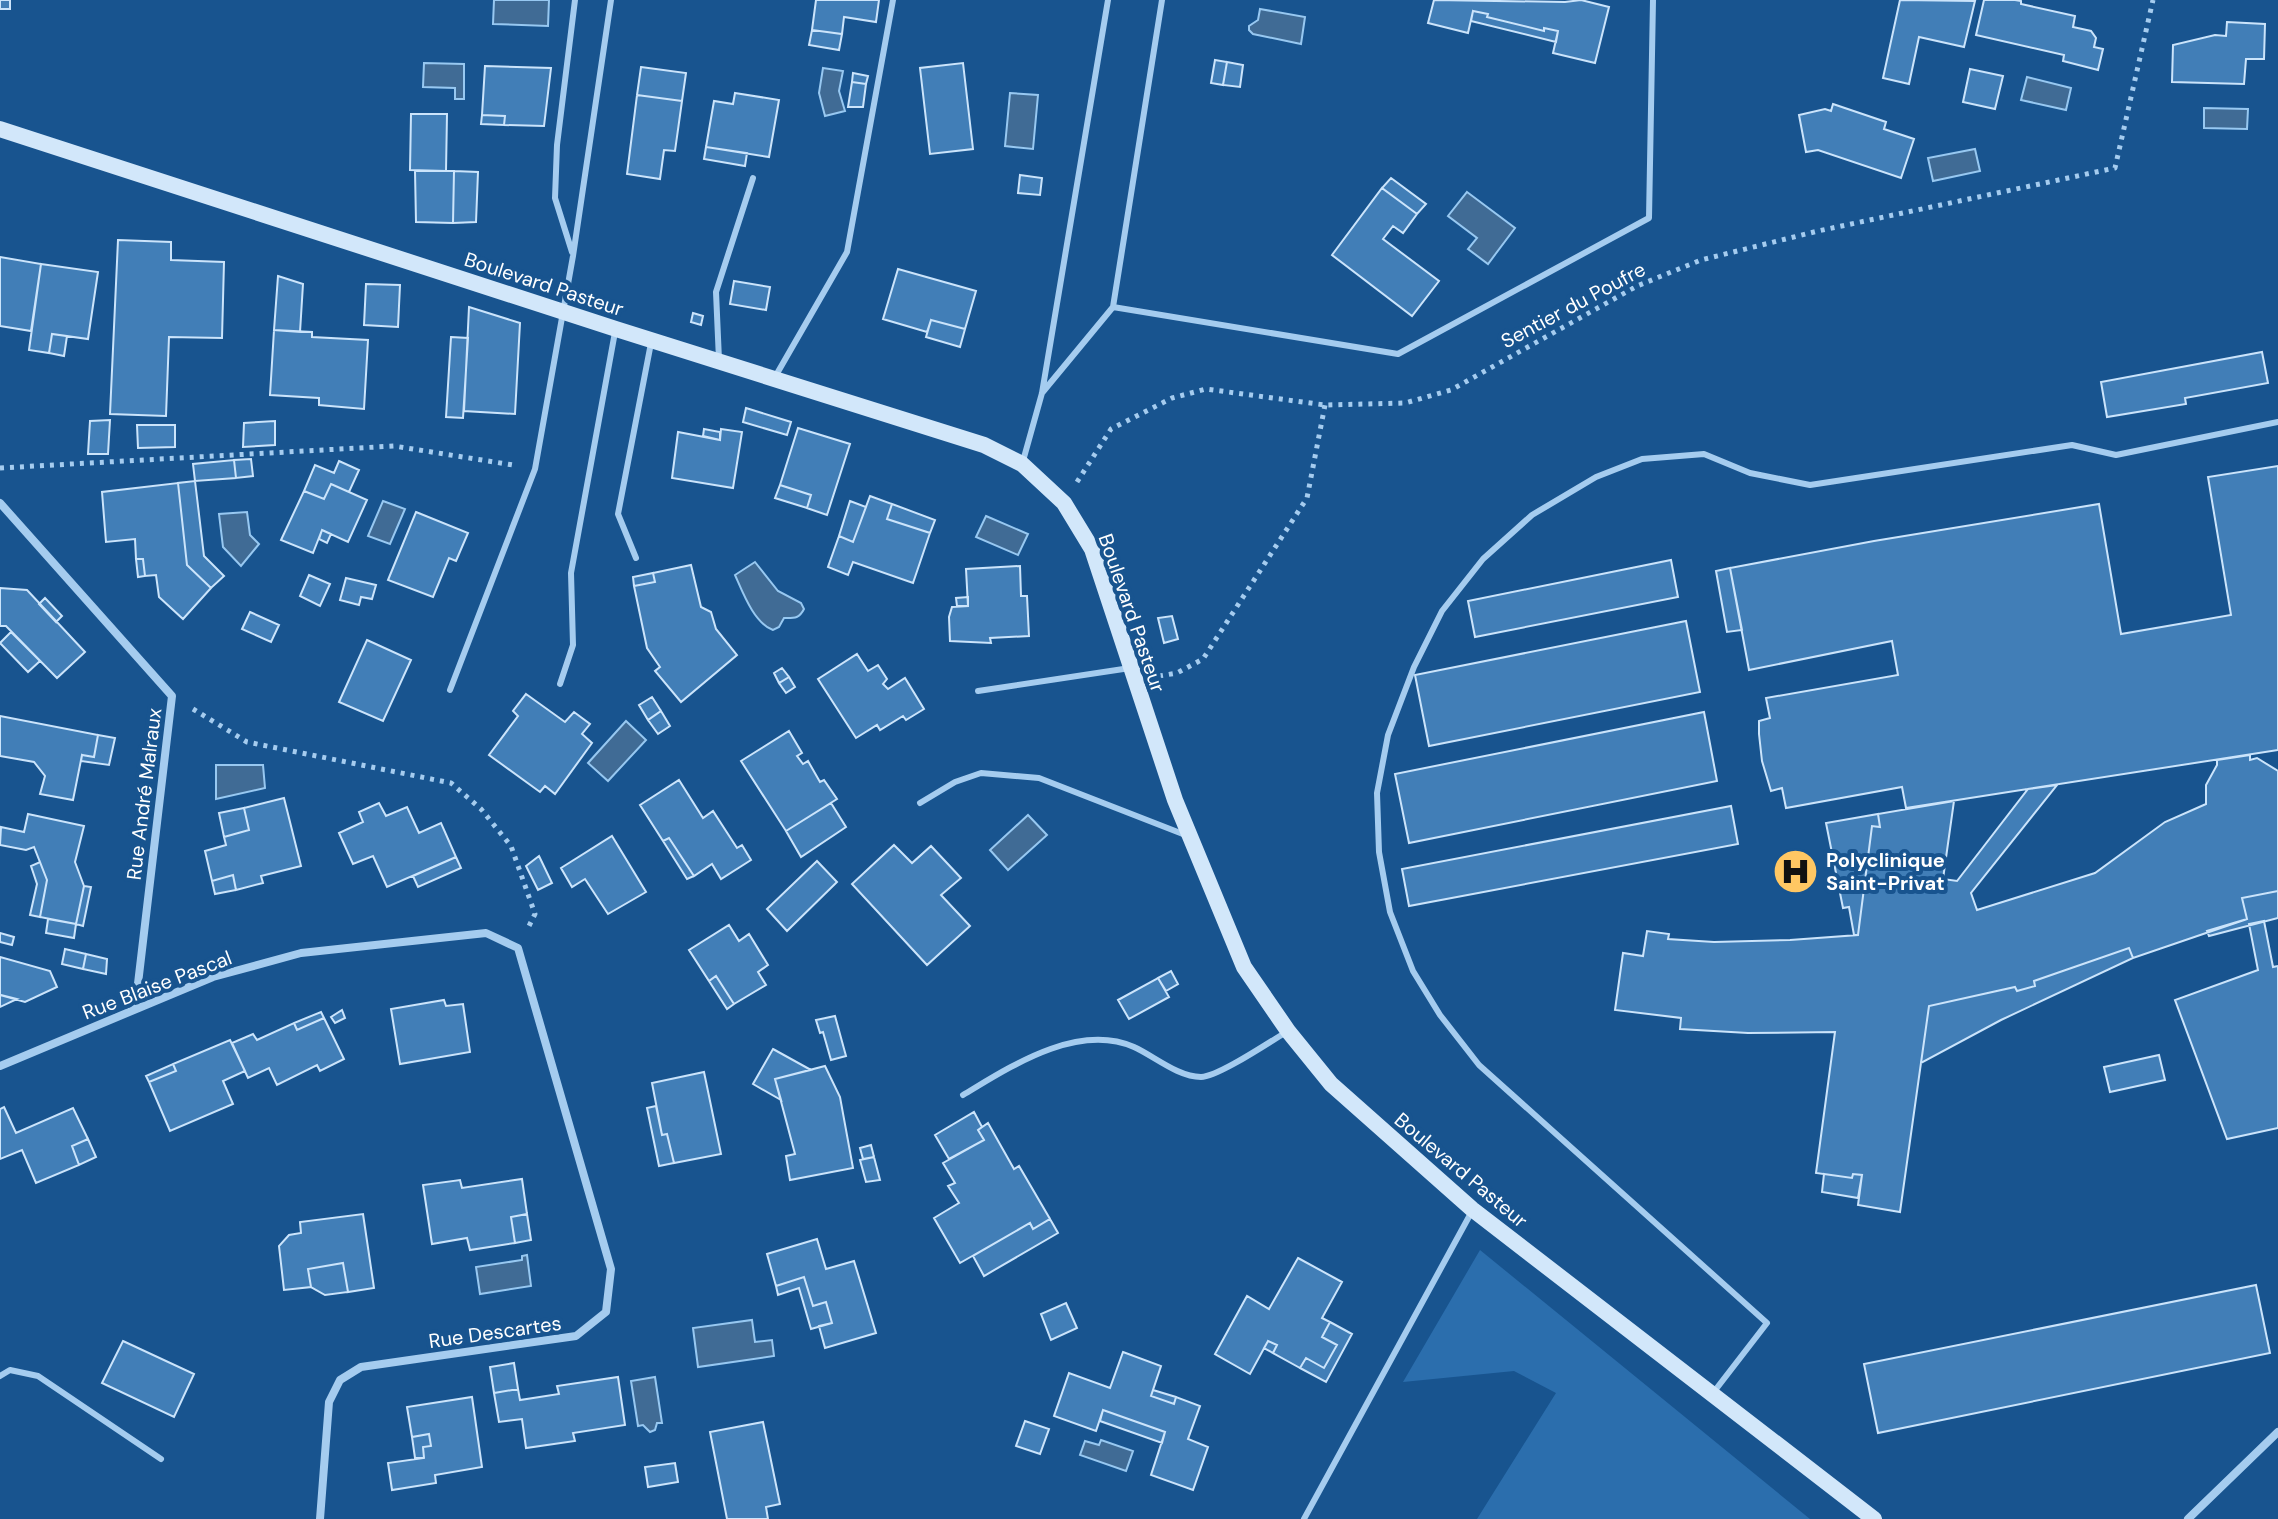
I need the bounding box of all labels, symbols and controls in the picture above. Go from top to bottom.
street label: Boulevard Pasteur [461,246,627,322]
street label: Sentier du Poufre [1496,256,1650,354]
street label: Boulevard Pasteur [1093,530,1171,696]
street label: Rue André Malraux [121,707,167,881]
place label: Polyclinique Saint-Privat [1826,847,1945,896]
hospital icon: Polyclinique Saint-Privat [1771,848,1819,896]
street label: Rue Blaise Pascal [79,945,235,1025]
street label: Boulevard Pasteur [1389,1107,1533,1233]
street label: Rue Descartes [427,1310,563,1354]

